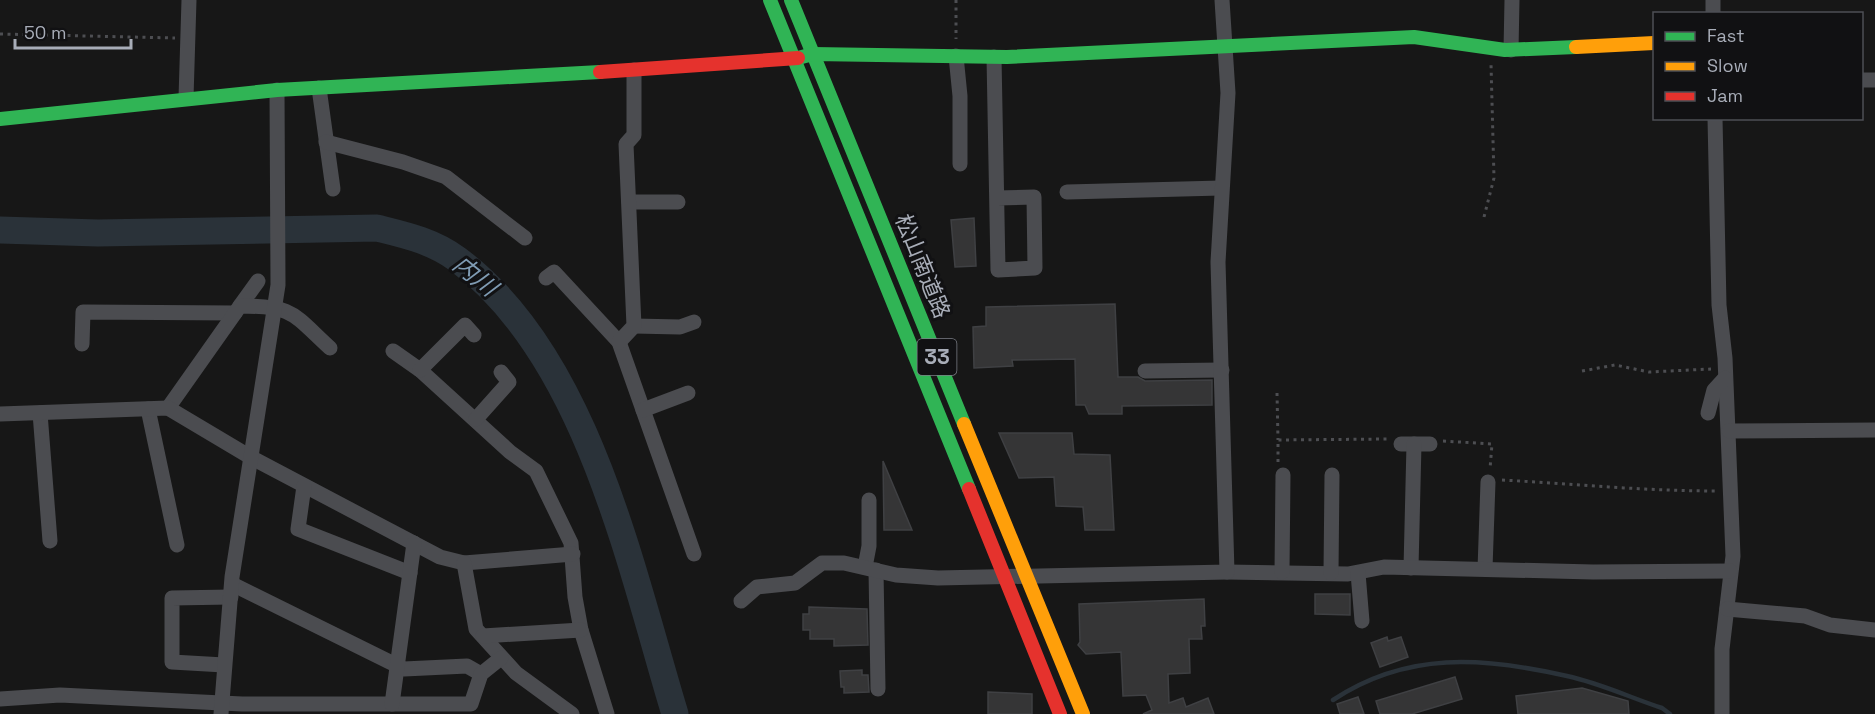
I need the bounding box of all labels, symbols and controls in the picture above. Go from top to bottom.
scale bar [15,12,130,50]
legend [1653,12,1863,120]
text: 50 m [24,21,66,44]
text: Fast [1707,24,1744,47]
text: Slow [1707,54,1748,77]
text: Jam [1707,84,1743,107]
street label: 松山南道路 [889,210,957,322]
water label: 内川 [447,248,506,305]
road number: 33 [918,339,956,375]

